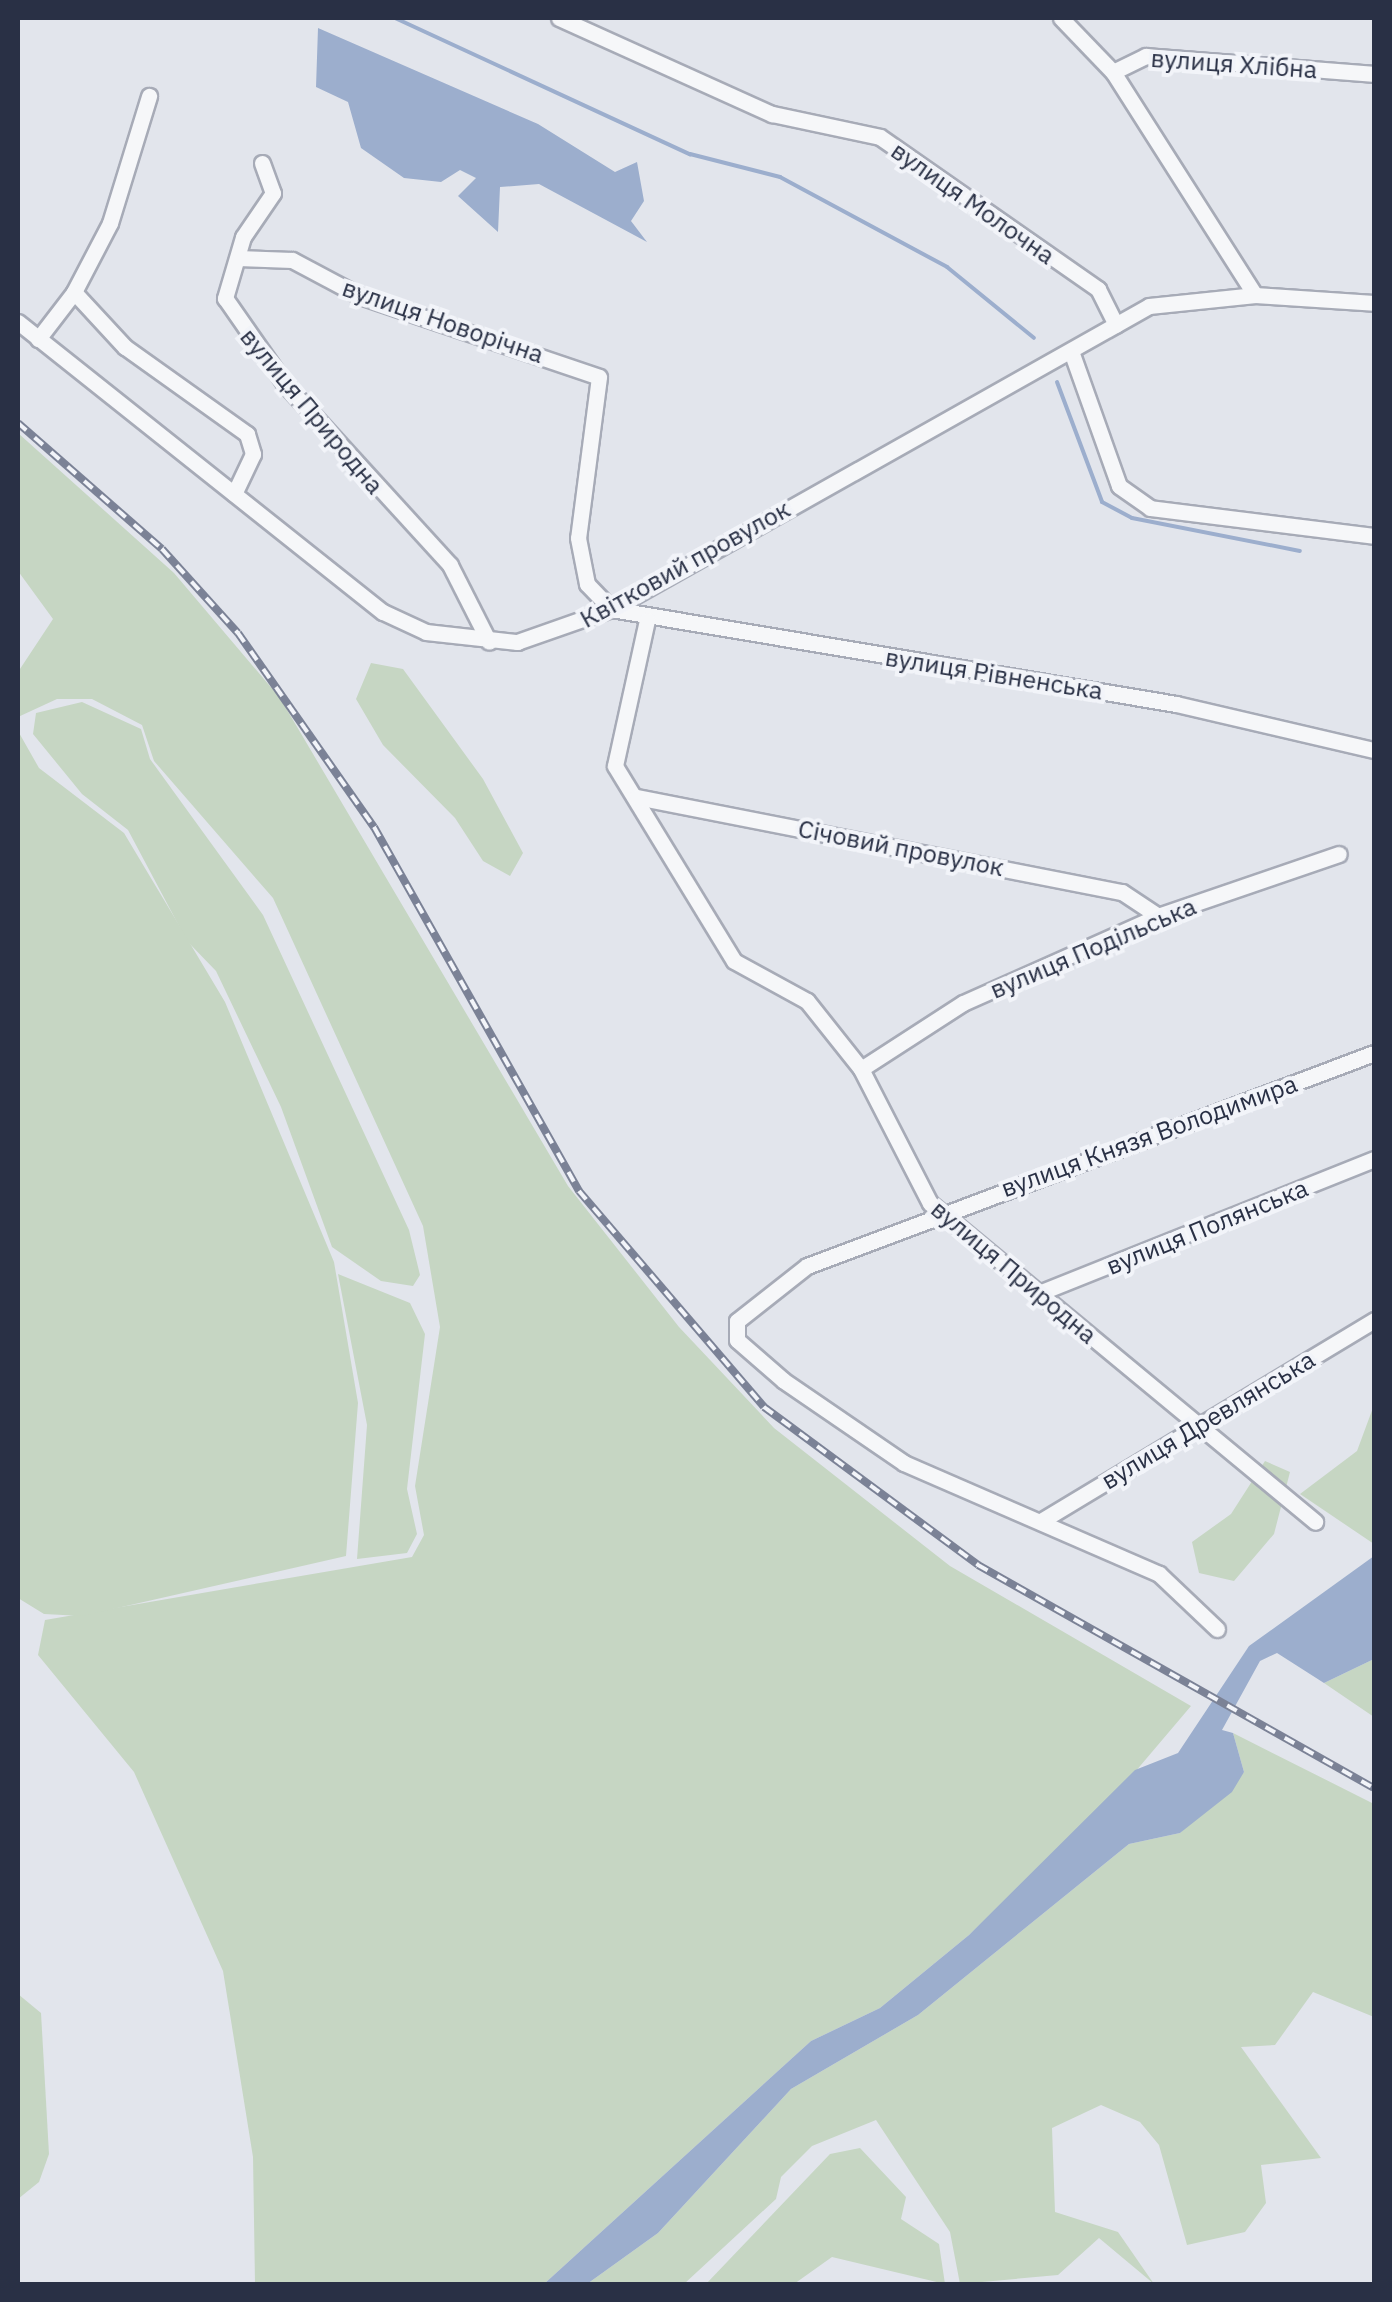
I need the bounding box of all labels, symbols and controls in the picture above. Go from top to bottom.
street label: вулиця Хлібна [1150,43,1318,85]
street label: вулиця Молочна [885,135,1061,271]
street label: вулиця Новорічна [338,273,548,369]
street label: вулиця Природна [234,322,390,500]
street label: Квітковий провулок [575,494,795,634]
street label: вулиця Рівненська [883,642,1105,706]
street label: Січовий провулок [796,813,1006,883]
street label: вулиця Подільська [985,891,1201,1005]
street label: вулиця Князя Володимира [997,1068,1301,1204]
street label: вулиця Полянська [1102,1173,1312,1281]
street label: вулиця Природна [925,1194,1103,1350]
street label: вулиця Древлянська [1096,1344,1320,1496]

